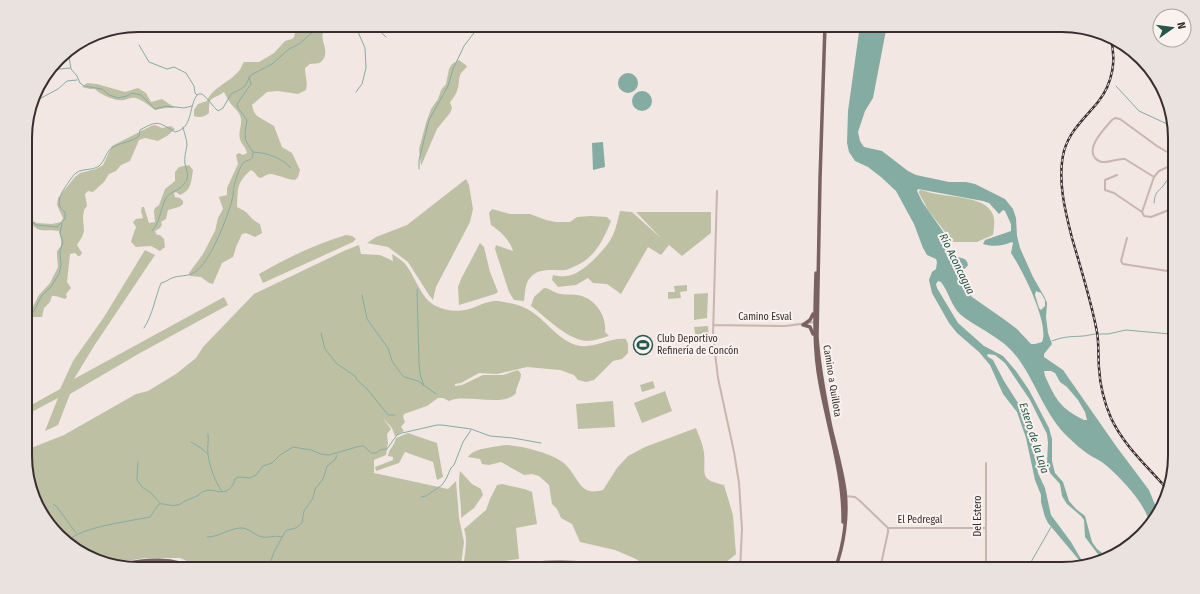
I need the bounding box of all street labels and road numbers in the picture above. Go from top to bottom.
street label: Camino Esval [738,311,792,323]
street label: Camino a Quillota [820,344,844,418]
street label: Del Estero [972,495,984,537]
street label: El Pedregal [898,514,943,526]

